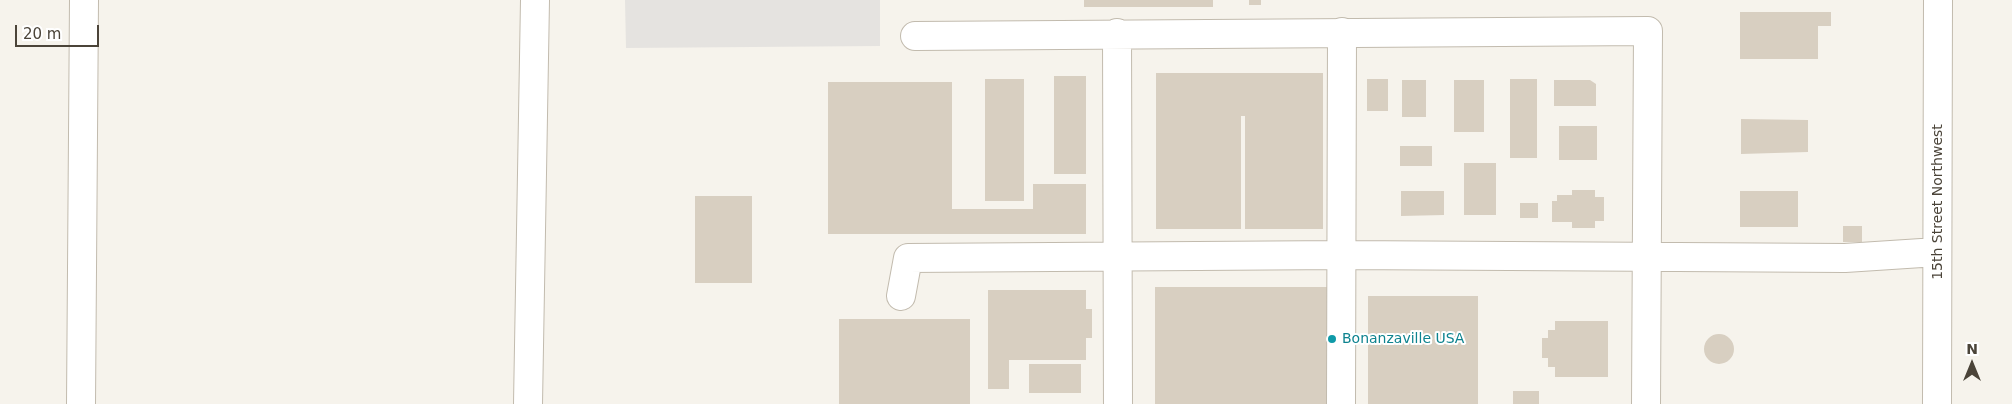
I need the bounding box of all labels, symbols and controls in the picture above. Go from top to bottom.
scale bar [18,15,101,47]
text: 20 m [23,25,61,43]
street label: 15th Street Northwest [1930,124,1946,280]
place label: Bonanzaville USA [1342,331,1464,347]
marker: Bonanzaville USA [1326,333,1338,345]
north arrow [1947,339,1997,389]
text: N [1966,341,1978,357]

